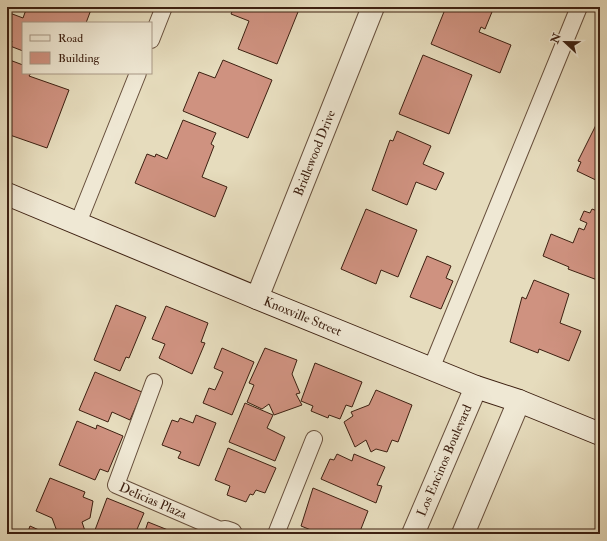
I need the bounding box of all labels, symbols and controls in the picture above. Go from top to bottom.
legend [22,22,152,74]
north arrow [545,22,585,62]
text: N [548,30,564,46]
text: Road [58,31,83,46]
text: Building [58,51,101,66]
street label: Bridlewood Drive [290,107,339,198]
street label: Knoxville Street [261,294,344,340]
street label: Los Encinos Boulevard [413,402,476,519]
street label: Delicias Plaza [117,479,190,523]

